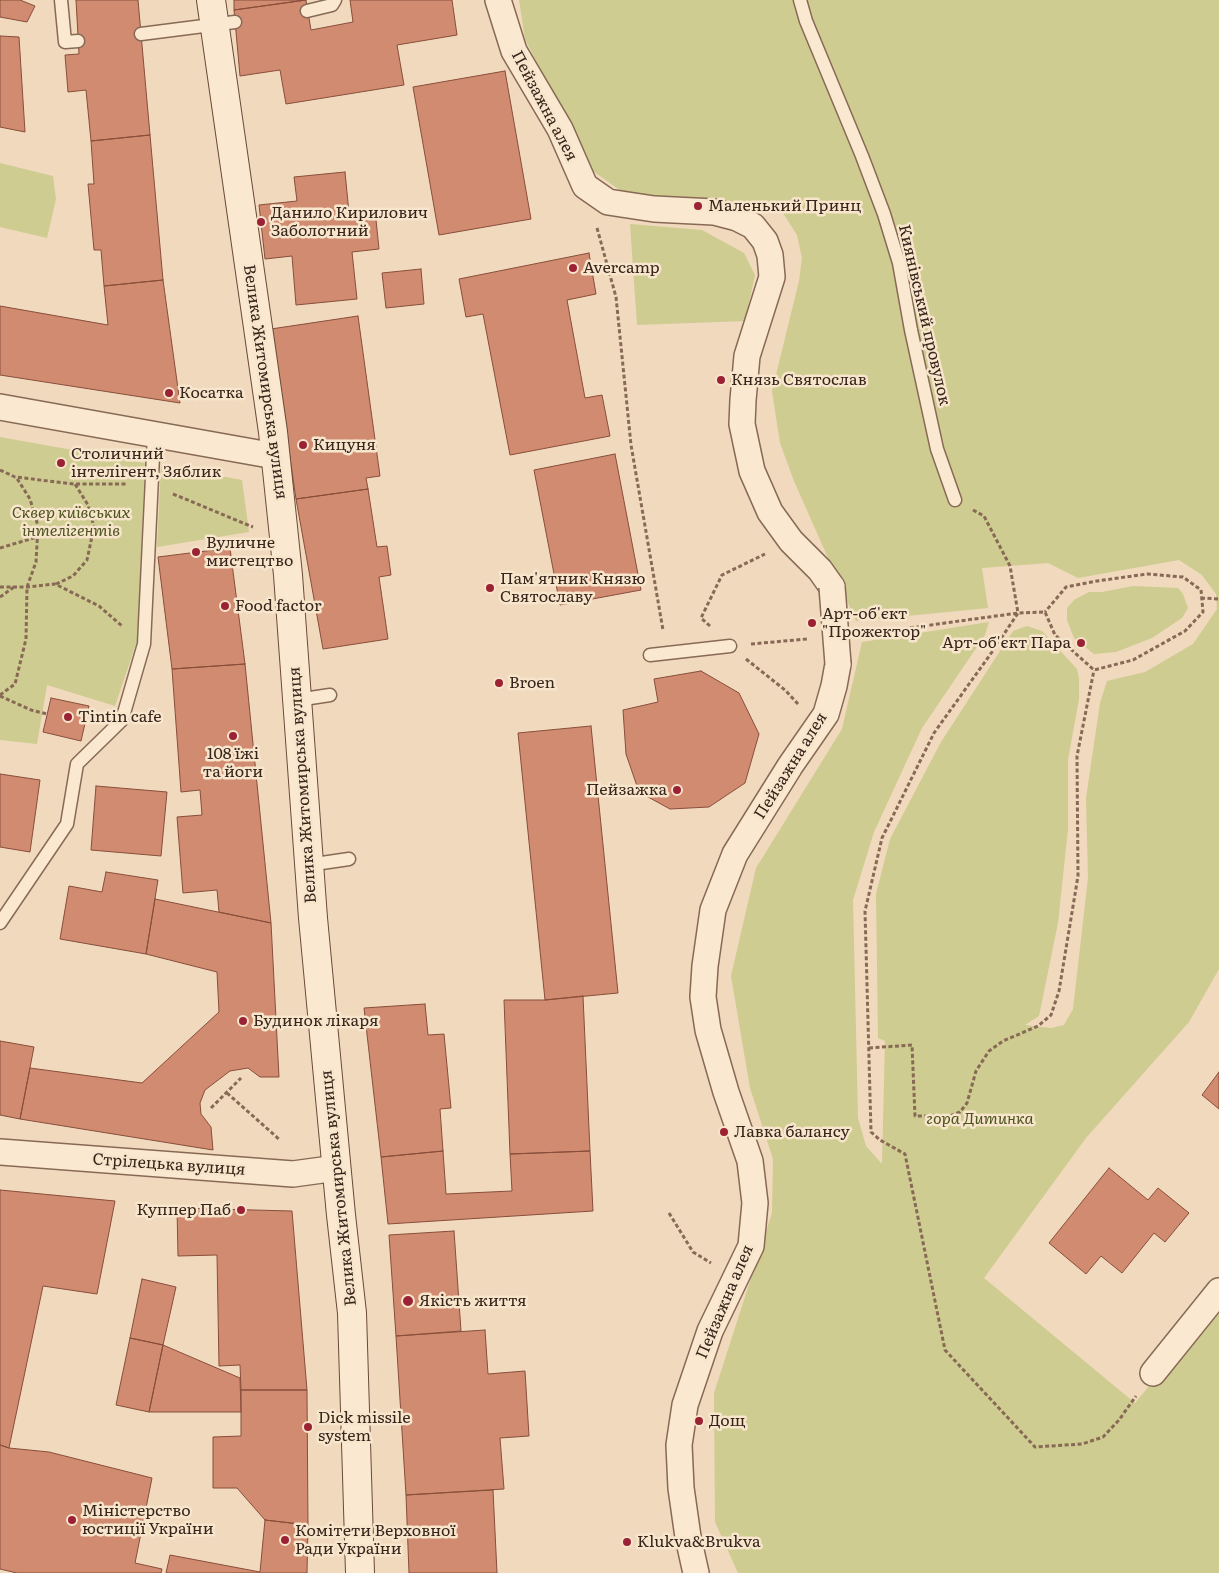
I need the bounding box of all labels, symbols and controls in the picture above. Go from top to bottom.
street label: Пейзажна алея [507,48,581,164]
place label: Маленький Принц [708,196,861,216]
marker: Маленький Принц [692,200,704,212]
place label: Данило Кирилович Заболотний [271,203,428,241]
marker: Данило Кирилович Заболотний [255,216,267,228]
street label: Киянівський провулок [894,223,954,407]
place label: Avercamp [583,258,660,278]
marker: Avercamp [567,262,579,274]
street label: Велика Житомирська вулиця [239,263,291,501]
place label: Князь Святослав [731,370,867,390]
marker: Князь Святослав [715,374,727,386]
place label: Косатка [179,383,244,403]
marker: Косатка [163,387,175,399]
place label: Кицуня [313,435,376,455]
marker: Кицуня [297,439,309,451]
place label: Столичний інтелігент, Зяблик [71,444,221,482]
marker: Столичний інтелігент, Зяблик [55,457,67,469]
park label: Сквер київських інтелігентів [12,503,130,541]
place label: Вуличне мистецтво [206,533,293,571]
marker: Вуличне мистецтво [190,546,202,558]
place label: Пам'ятник Князю Святославу [500,569,645,607]
marker: Пам'ятник Князю Святославу [484,582,496,594]
place label: Food factor [235,596,322,616]
marker: Food factor [219,600,231,612]
place label: Арт-об'єкт "Прожектор" [822,604,926,642]
marker: Арт-об'єкт "Прожектор" [806,617,818,629]
place label: Арт-об'єкт Пара [942,633,1071,653]
marker: Арт-об'єкт Пара [1075,637,1087,649]
street label: Велика Житомирська вулиця [285,666,321,904]
place label: Broen [509,673,555,693]
marker: Broen [493,677,505,689]
place label: Tintin cafe [78,707,162,727]
street label: Пейзажна алея [750,709,832,823]
marker: Tintin cafe [62,711,74,723]
marker: 108 їжі та йоги [227,730,239,742]
place label: 108 їжі та йоги [203,744,263,782]
place label: Пейзажка [586,780,667,800]
marker: Пейзажка [671,784,683,796]
place label: Будинок лікаря [253,1011,379,1031]
marker: Будинок лікаря [237,1015,249,1027]
street label: Велика Житомирська вулиця [317,1069,361,1307]
park label: гора Дитинка [926,1109,1034,1129]
place label: Лавка балансу [734,1122,850,1142]
marker: Лавка балансу [718,1126,730,1138]
street label: Стрілецька вулиця [92,1150,246,1180]
place label: Куппер Паб [136,1200,231,1220]
marker: Куппер Паб [235,1204,247,1216]
street label: Пейзажна алея [692,1242,758,1362]
place label: Якість життя [419,1291,527,1311]
marker: Якість життя [401,1294,415,1308]
place label: Dick missile system [318,1408,411,1446]
place label: Дощ [709,1411,745,1431]
marker: Дощ [693,1415,705,1427]
marker: Dick missile system [302,1421,314,1433]
place label: Міністерство юстиції України [82,1501,214,1539]
marker: Міністерство юстиції України [66,1514,78,1526]
place label: Комітети Верховної Ради України [295,1521,456,1559]
place label: Klukva&Brukva [637,1532,761,1552]
marker: Комітети Верховної Ради України [279,1534,291,1546]
marker: Klukva&Brukva [621,1536,633,1548]

